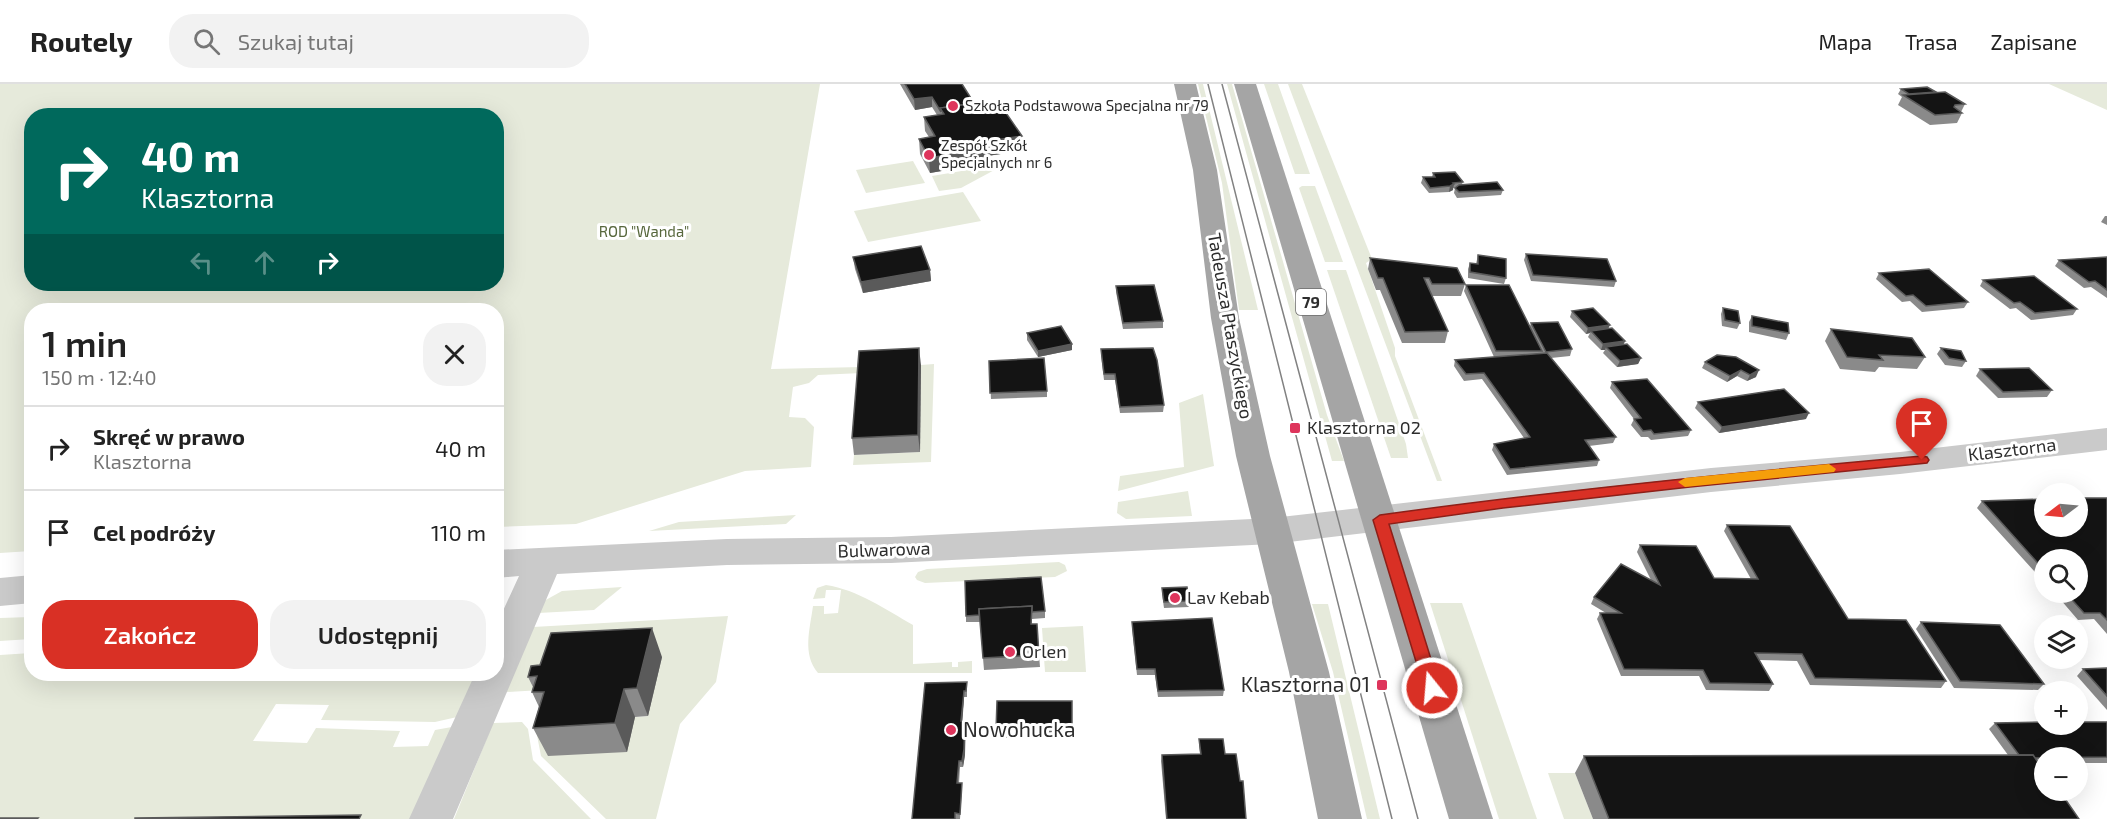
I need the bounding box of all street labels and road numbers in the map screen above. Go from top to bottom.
street label: Tadeusza Ptaszyckiego [1204,231,1258,421]
road number: 79 [1296,289,1326,315]
street label: Klasztorna [1966,433,2057,465]
street label: Bulwarowa [837,536,931,562]

